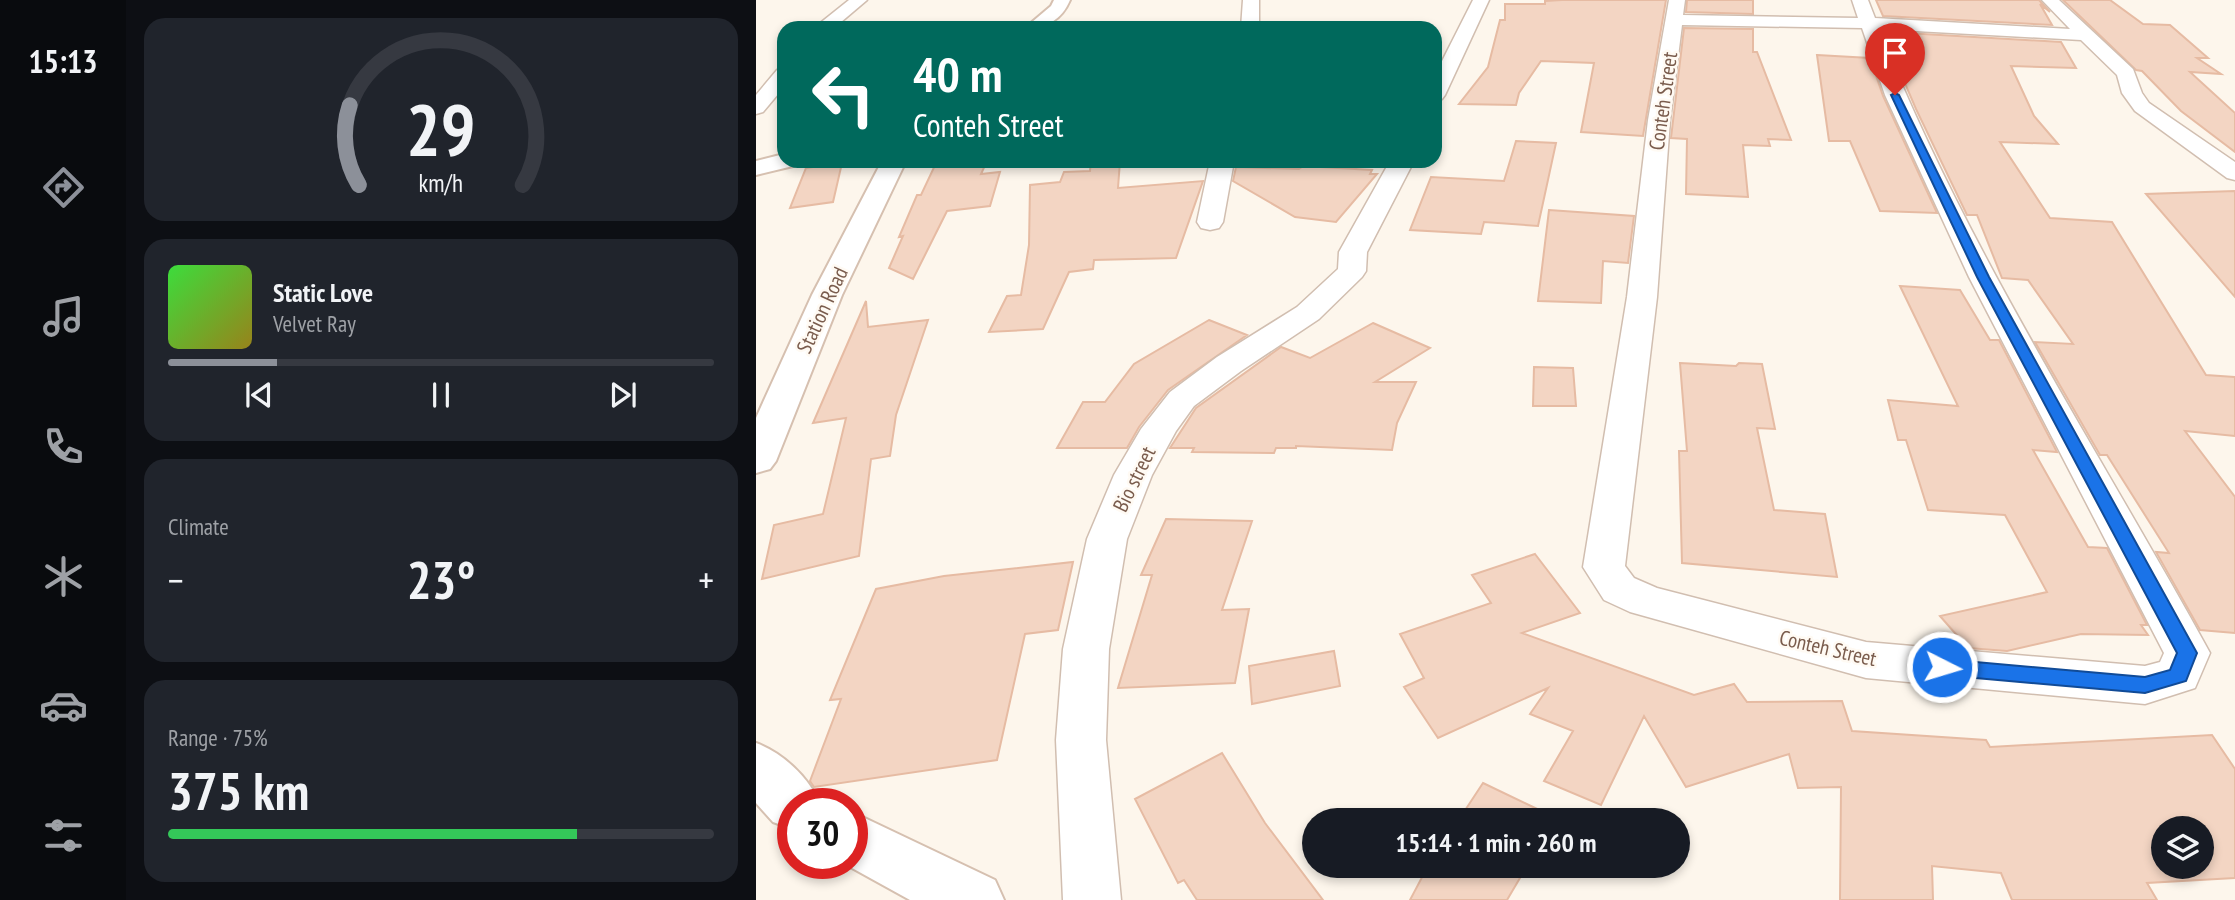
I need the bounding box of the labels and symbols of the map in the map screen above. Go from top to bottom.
pin [1865,23,1925,95]
street label: Conteh Street [1643,50,1683,152]
street label: Station Road [790,263,854,357]
street label: Bio street [1107,442,1161,516]
street label: Conteh Street [1777,624,1879,672]
position arrow [1905,630,1979,704]
speed limit sign: 30 [777,788,868,879]

